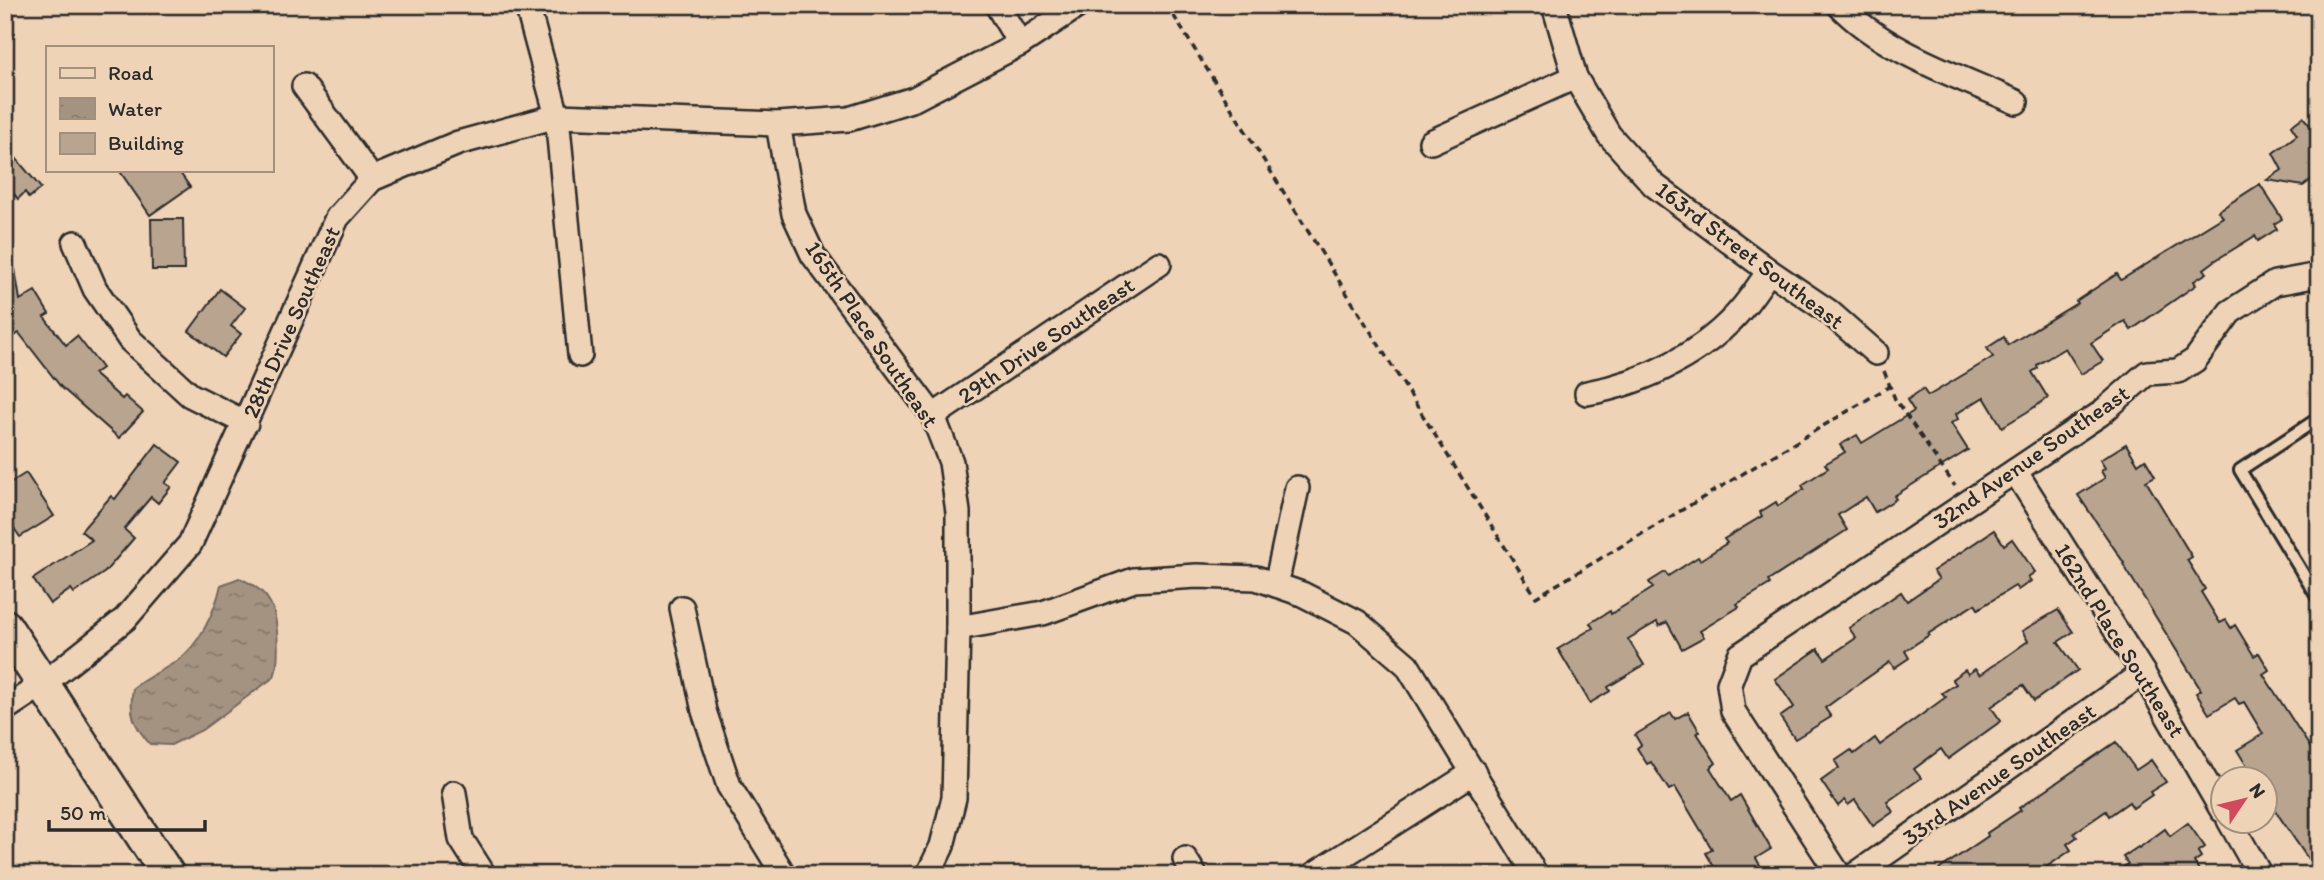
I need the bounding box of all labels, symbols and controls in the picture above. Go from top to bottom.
legend [46,46,273,172]
text: Road [108,60,154,85]
text: Water [108,96,162,121]
text: Building [108,130,184,155]
street label: 163rd Street Southeast [1650,175,1850,335]
street label: 28th Drive Southeast [236,221,346,422]
street label: 165th Place Southeast [799,235,945,433]
street label: 29th Drive Southeast [953,270,1140,409]
street label: 32nd Avenue Southeast [1928,379,2134,535]
street label: 162nd Place Southeast [2049,538,2191,743]
street label: 33rd Avenue Southeast [1897,697,2101,851]
north arrow [2208,764,2278,834]
text: N [2244,779,2271,802]
scale bar [49,789,205,833]
text: 50 m [60,800,107,825]

